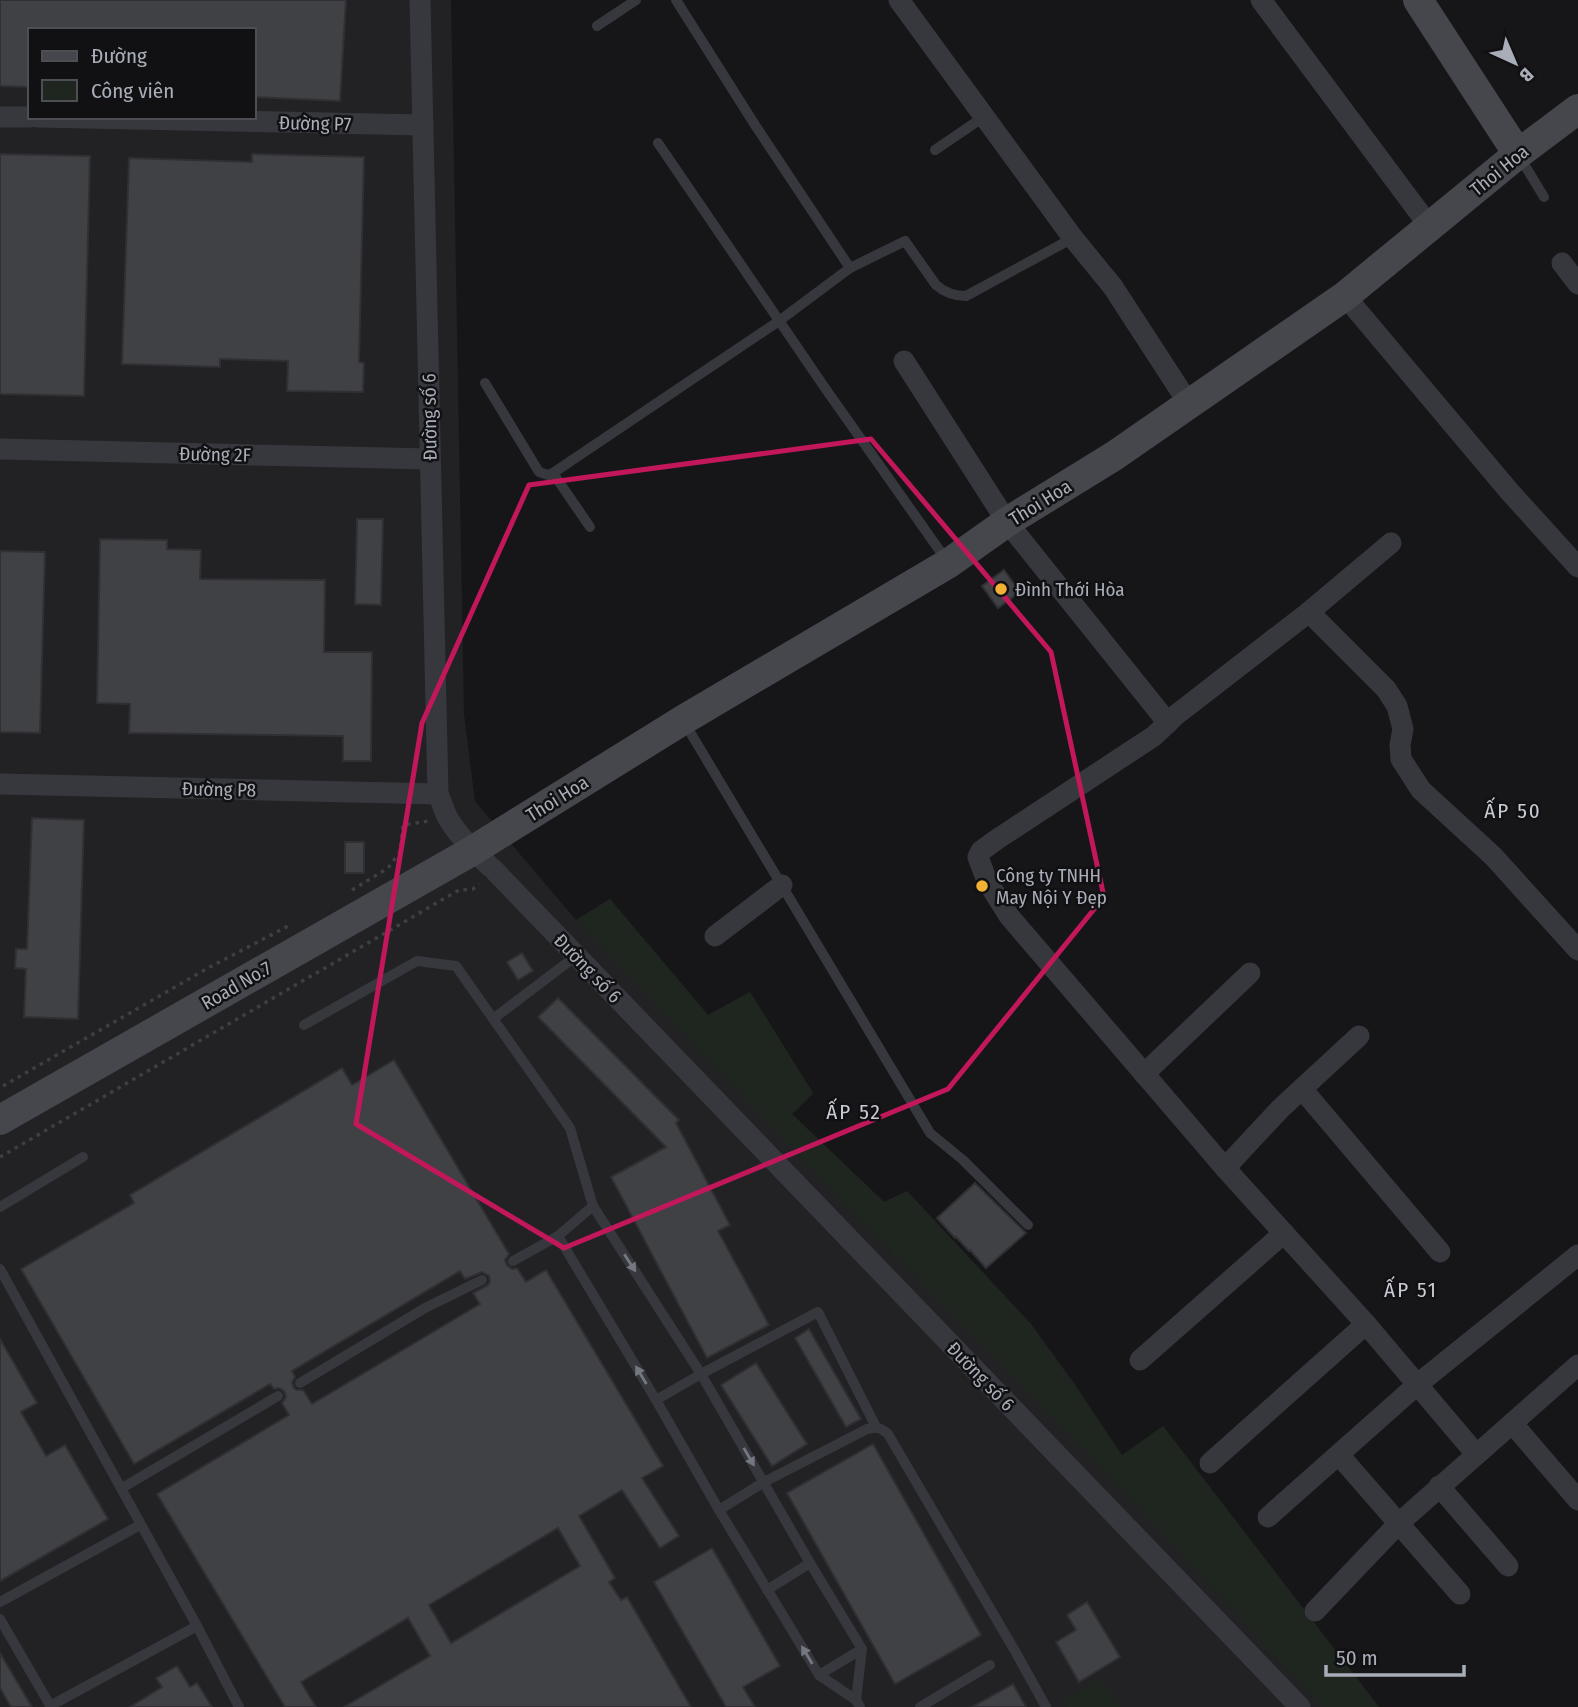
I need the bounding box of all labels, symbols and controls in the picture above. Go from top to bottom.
legend [28,28,256,119]
north arrow [1480,28,1550,98]
text: Đường [91,43,147,69]
text: B [1514,63,1538,87]
text: Công viên [91,78,174,104]
street label: Đường P7 [279,111,352,136]
street label: Thoi Hoa [1465,140,1533,201]
street label: Đường số 6 [417,373,442,461]
street label: Đường 2F [179,442,251,467]
street label: Thoi Hoa [1005,474,1075,530]
place label: Đình Thới Hòa [1015,578,1125,601]
marker: Đình Thới Hòa [993,581,1009,597]
street label: Thoi Hoa [522,770,592,826]
street label: Đường P8 [182,777,256,802]
district label: ẤP 50 [1484,797,1542,824]
place label: Công ty TNHH May Nội Y Đẹp [996,864,1107,909]
marker: Công ty TNHH May Nội Y Đẹp [974,878,990,894]
street label: Đường số 6 [549,929,626,1008]
street label: Road No.7 [197,956,276,1015]
district label: ẤP 52 [826,1098,882,1125]
one-way arrow [623,1254,636,1273]
district label: ẤP 51 [1384,1276,1438,1303]
street label: Đường số 6 [942,1337,1019,1416]
one-way arrow [635,1365,647,1384]
one-way arrow [743,1448,755,1467]
scale bar [1326,1634,1464,1678]
one-way arrow [800,1645,813,1665]
text: 50 m [1336,1645,1378,1671]

